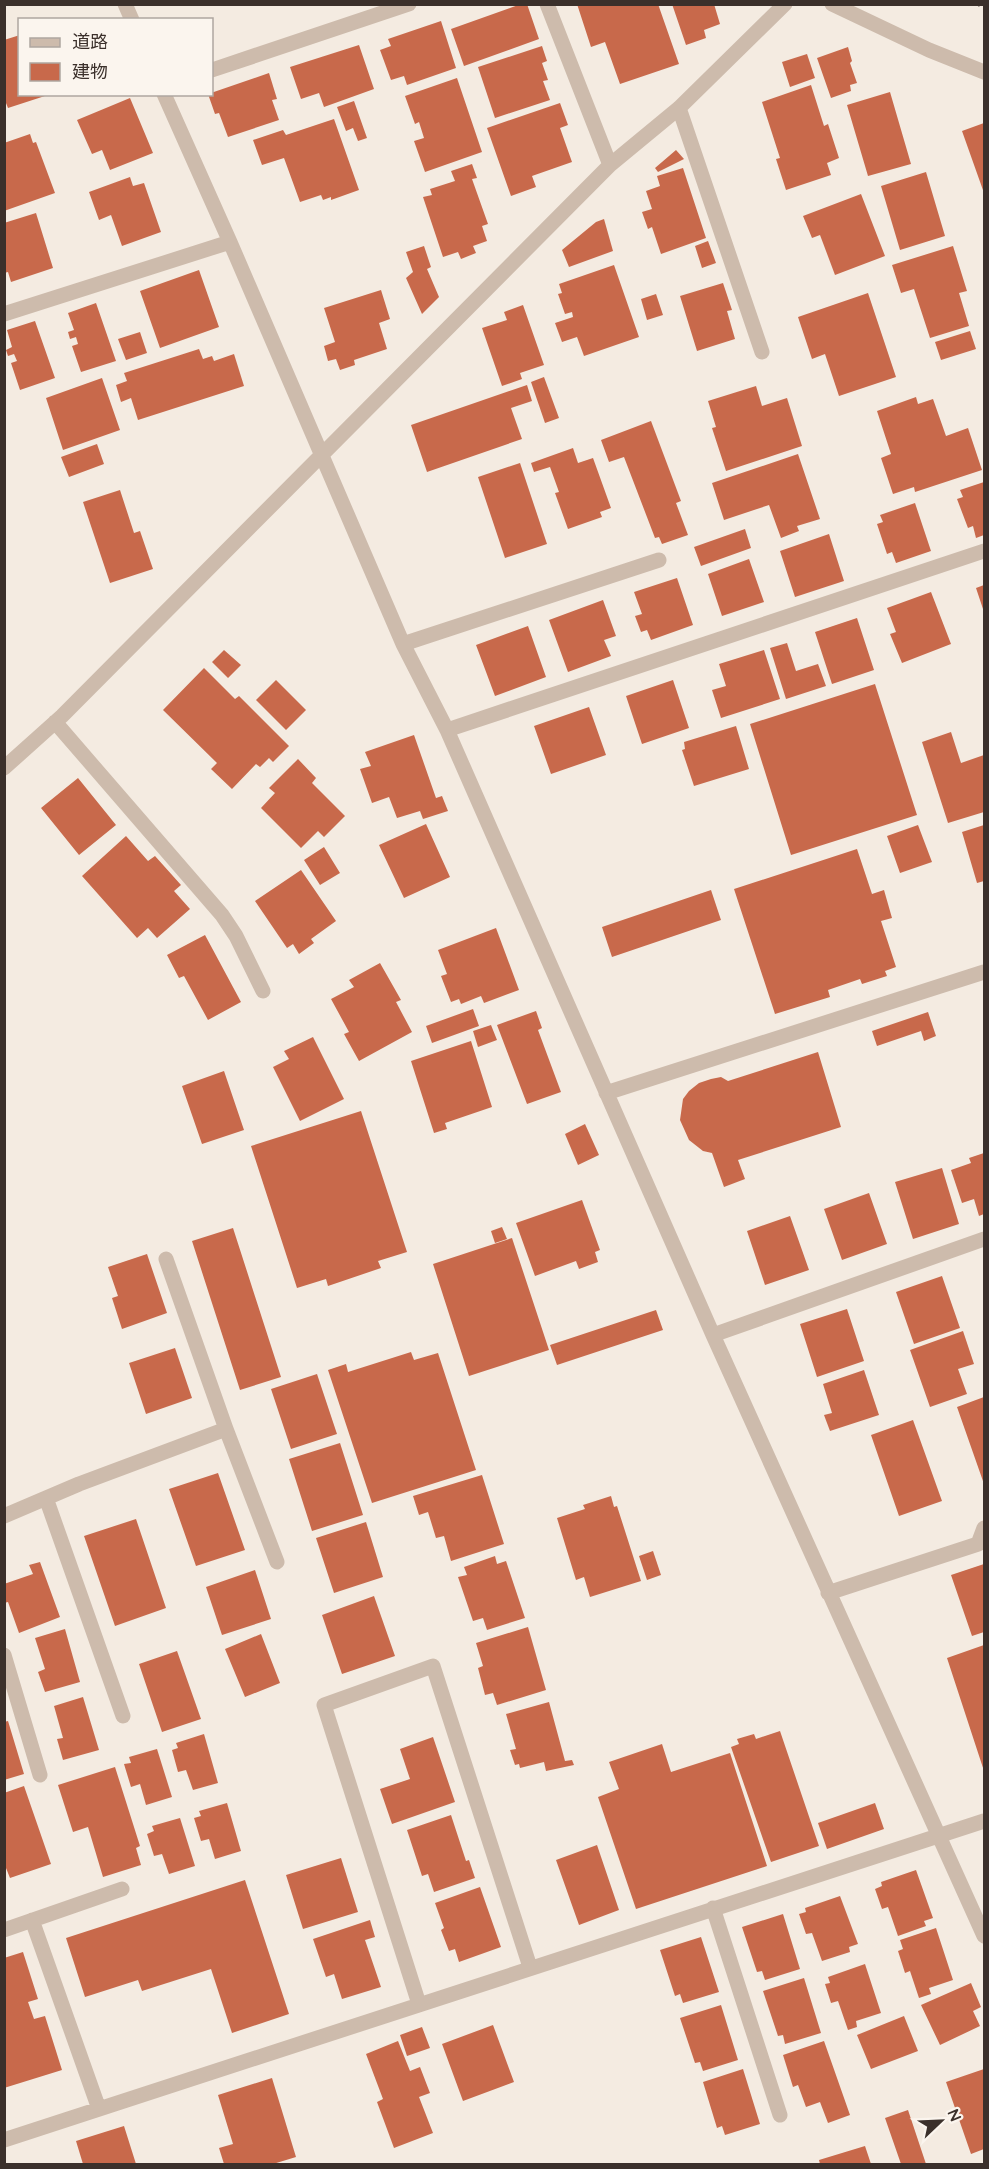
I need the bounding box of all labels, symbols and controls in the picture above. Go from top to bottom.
legend [18,18,213,96]
text: 道路 [72,30,108,53]
text: 建物 [72,60,108,83]
north arrow [911,2091,971,2151]
text: N [943,2106,966,2124]

